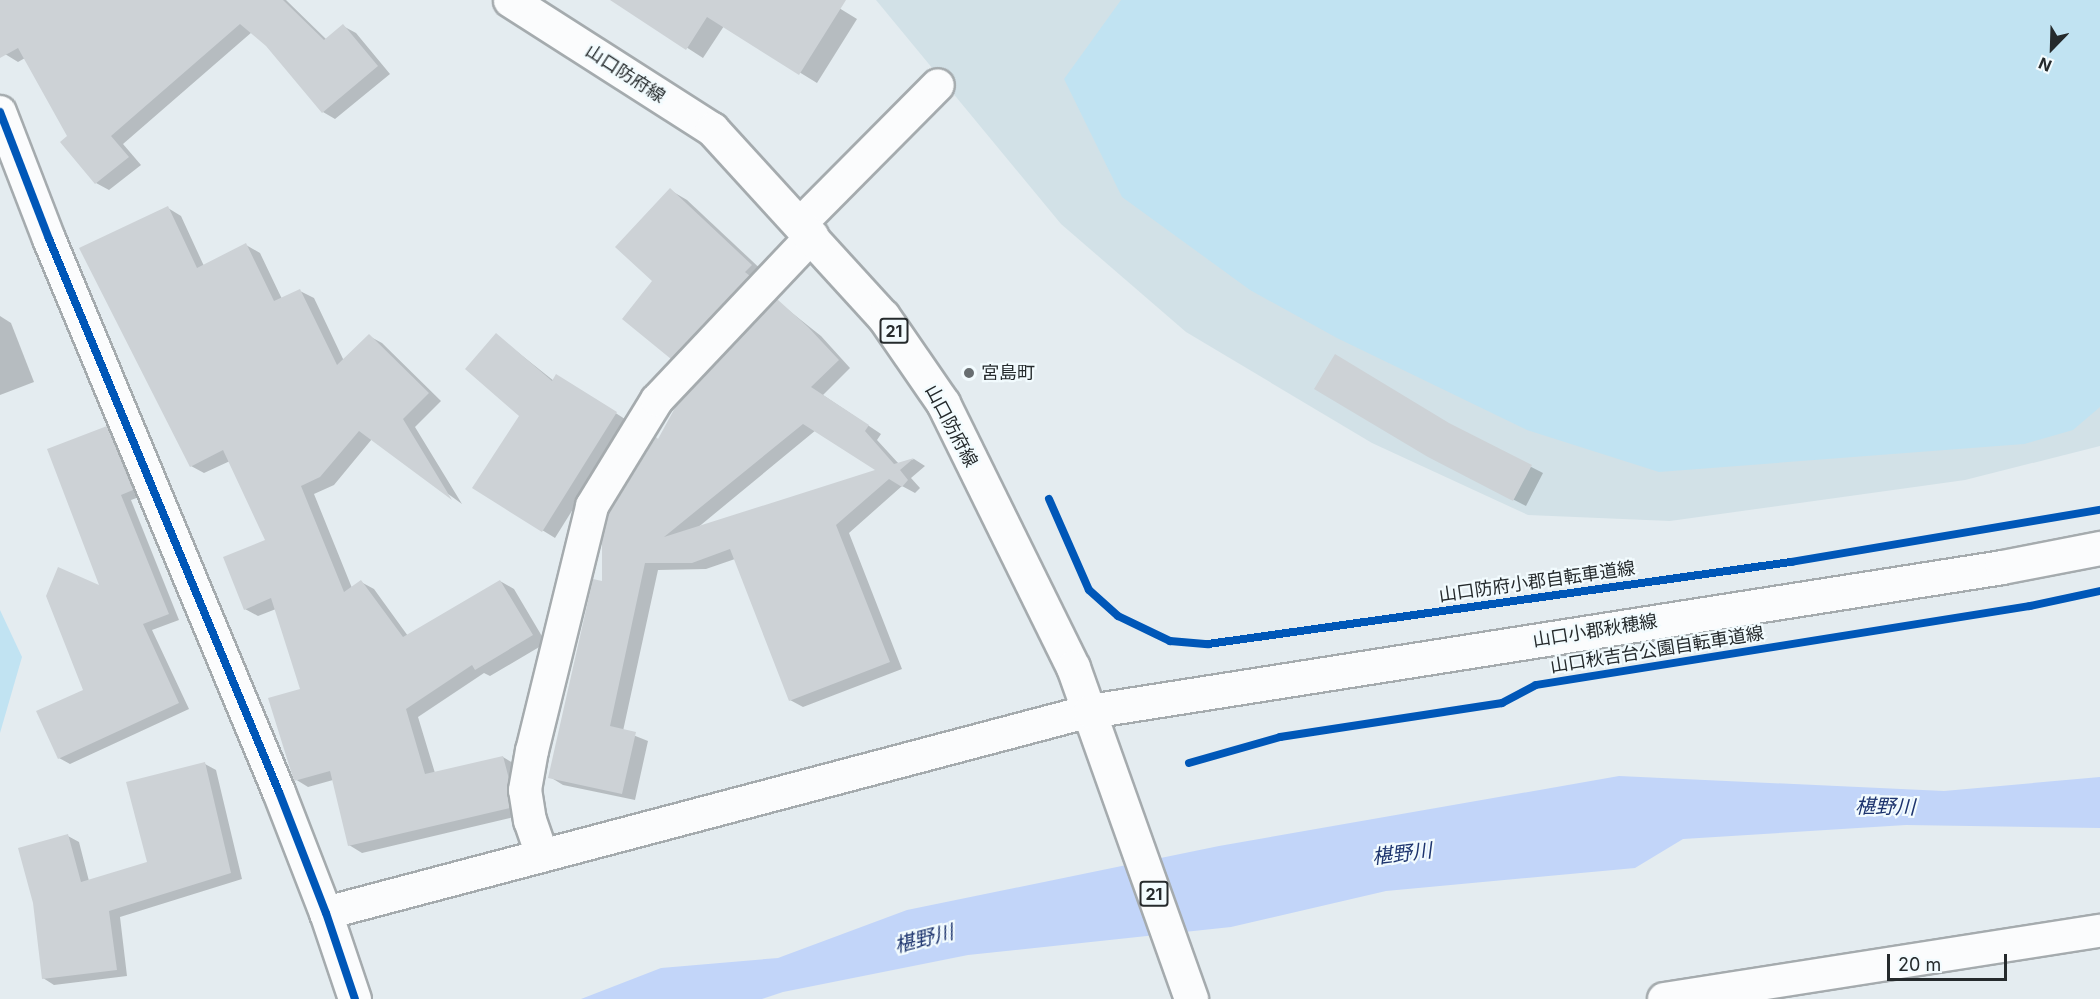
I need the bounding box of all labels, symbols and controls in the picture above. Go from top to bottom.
north arrow [2022,18,2082,78]
street label: 山口防府線 [581,40,669,108]
text: N [2035,53,2054,76]
road number: 21 [879,318,909,344]
place label: 宮島町 [981,362,1035,384]
marker: 宮島町 [962,366,976,380]
street label: 山口防府線 [920,381,982,471]
street label: 山口防府小郡自転車道線 [1437,558,1637,606]
street label: 山口小郡秋穂線 [1531,610,1659,652]
street label: 山口秋吉台公園自転車道線 [1549,622,1765,678]
water label: 椹野川 [1855,794,1915,820]
water label: 椹野川 [1371,838,1433,870]
road number: 21 [1139,881,1169,907]
water label: 椹野川 [892,920,956,958]
scale bar [1890,942,2010,980]
text: 20 m [1898,954,1941,975]

